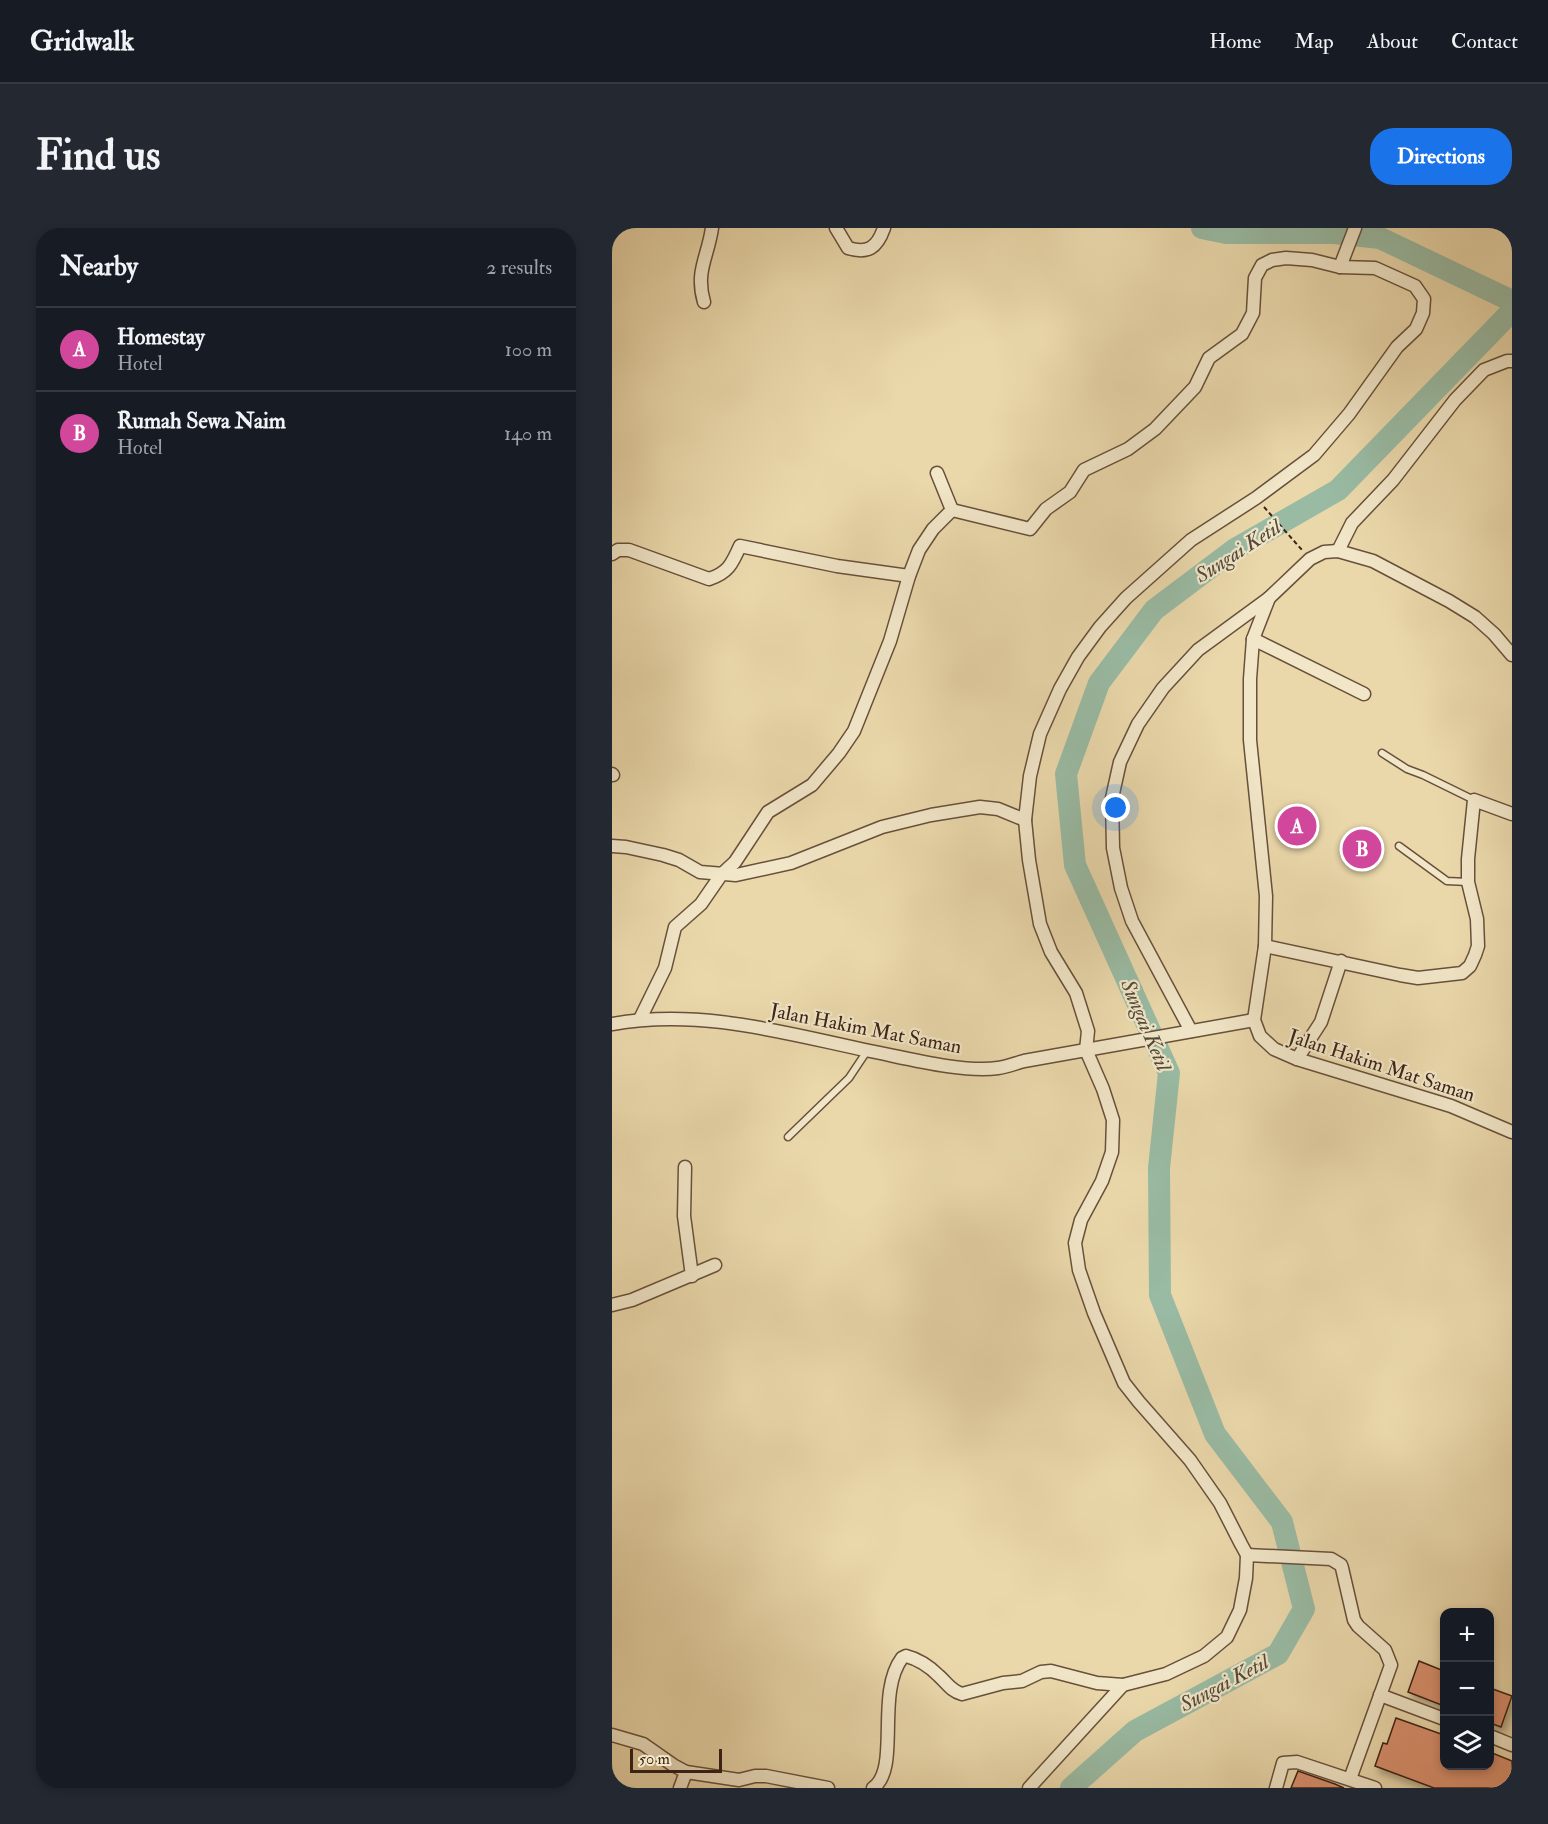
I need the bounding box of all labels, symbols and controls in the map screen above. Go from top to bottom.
text: Gridwalk [30,24,134,59]
text: Home [1209,28,1261,55]
text: Map [1294,28,1334,55]
text: About [1367,28,1418,55]
text: Contact [1451,28,1518,55]
button: Directions [1370,128,1512,185]
text: Find us [36,130,160,182]
text: Nearby [60,251,138,283]
text: 2 results [486,255,552,280]
text: Homestay [117,323,205,351]
text: A [73,337,86,362]
text: 100 m [505,337,552,362]
text: Hotel [117,351,163,376]
text: Rumah Sewa Naim [117,407,286,435]
text: B [73,421,86,446]
text: 140 m [504,421,552,446]
text: Hotel [117,435,163,460]
water label: Sungai Ketil [1189,513,1288,590]
your location [1101,793,1130,822]
pin: A [1278,804,1316,848]
pin: B [1342,826,1382,872]
water label: Sungai Ketil [1114,974,1178,1077]
street label: Jalan Hakim Mat Saman [767,997,964,1059]
street label: Jalan Hakim Mat Saman [1285,1023,1478,1107]
map controls [1440,1608,1494,1770]
button: + [1440,1608,1494,1662]
water label: Sungai Ketil [1174,1648,1275,1719]
button: − [1440,1662,1494,1716]
button: layers [1440,1716,1494,1770]
scale bar [630,1746,722,1774]
text: 50 m [639,1749,670,1769]

